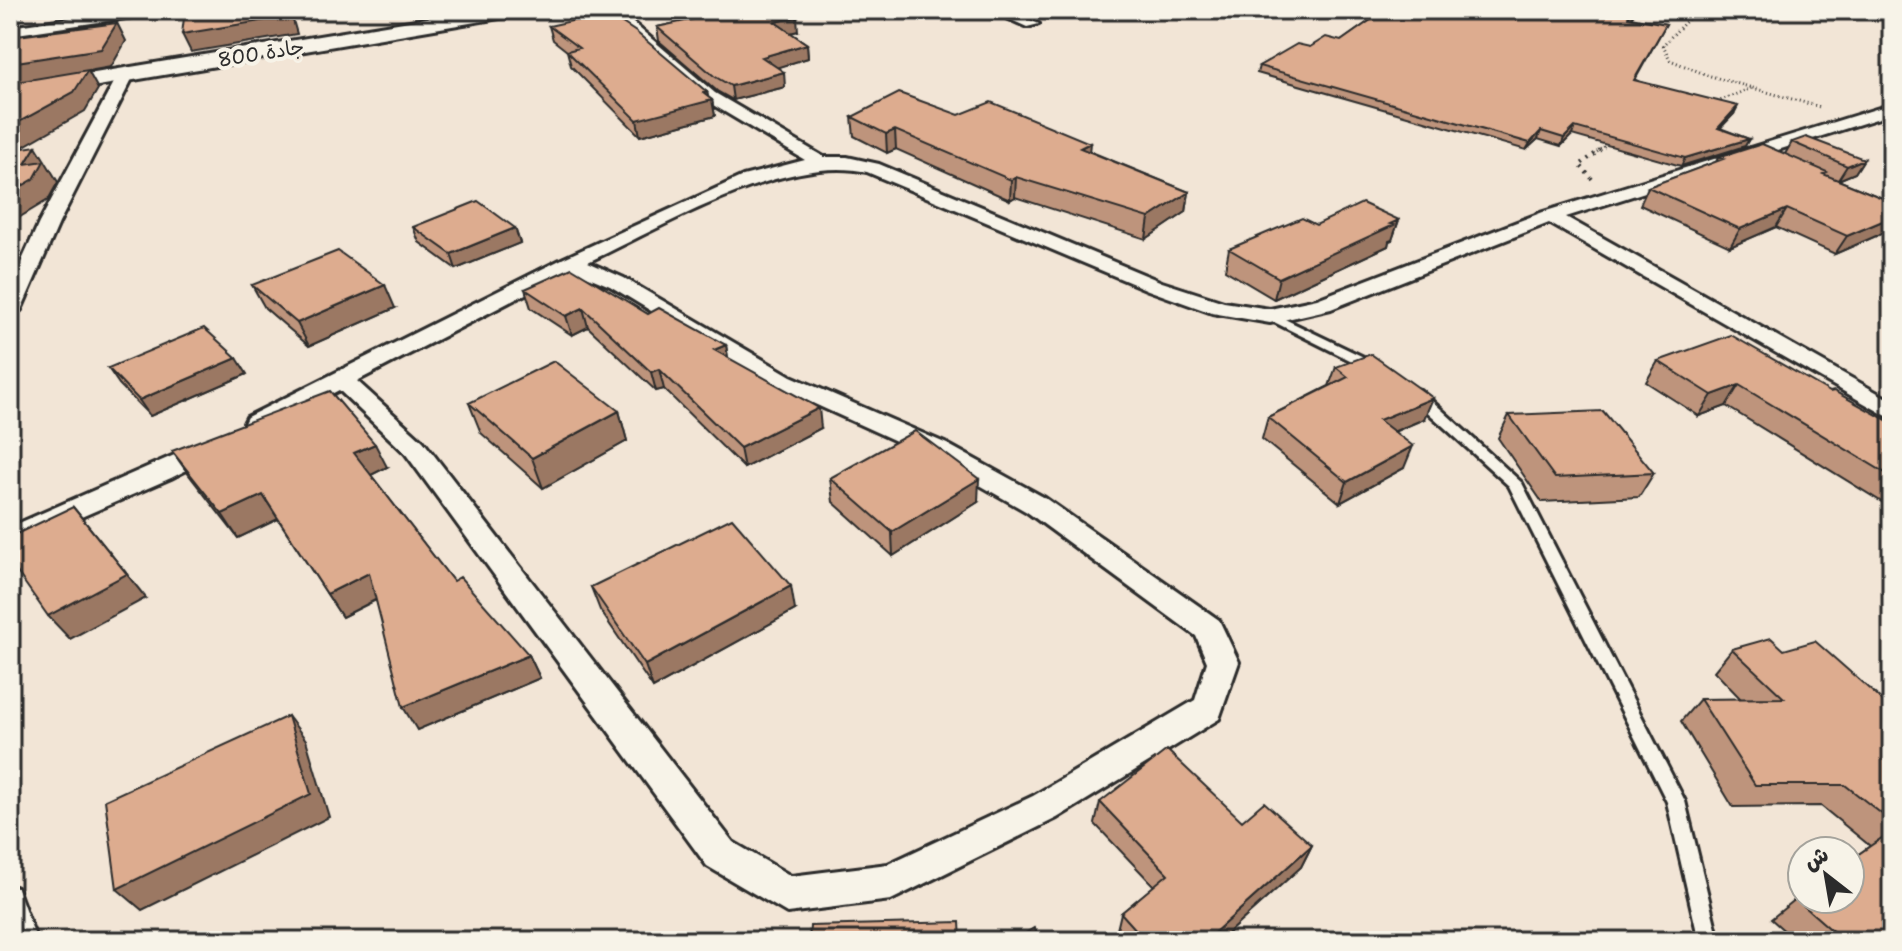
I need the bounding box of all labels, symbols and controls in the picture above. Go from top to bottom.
street label: جادة 800 [216,33,306,73]
north arrow [1786,835,1866,915]
text: ش [1798,840,1834,877]

